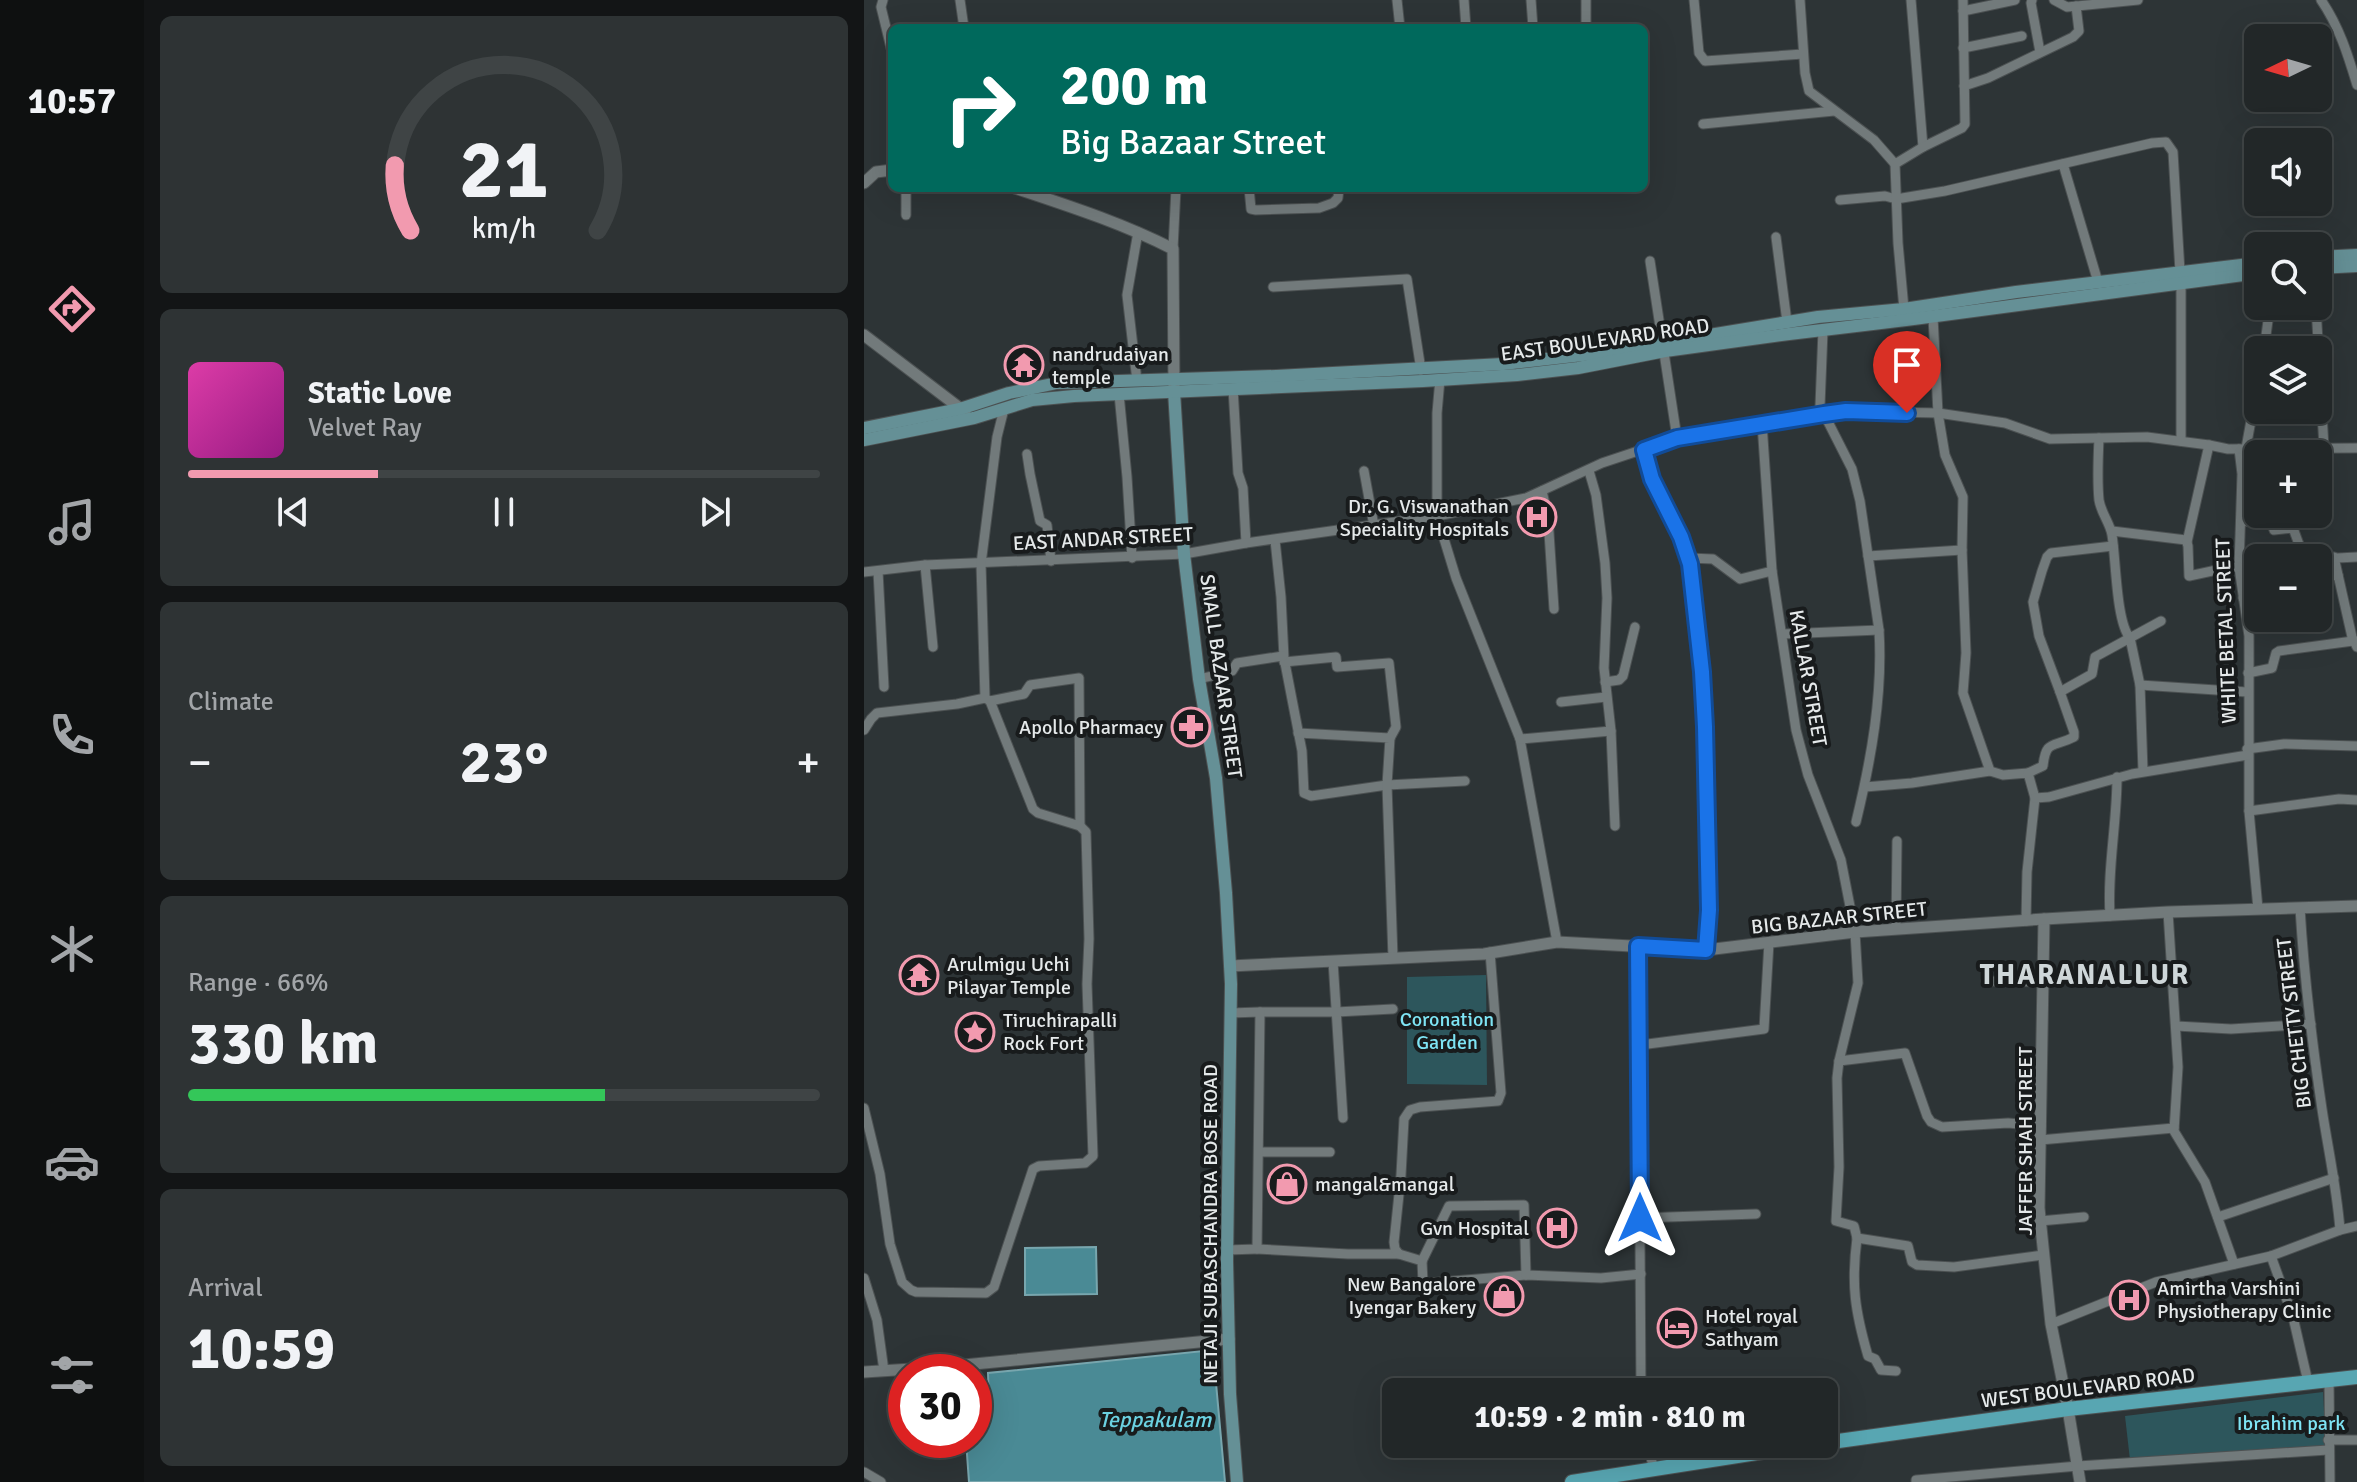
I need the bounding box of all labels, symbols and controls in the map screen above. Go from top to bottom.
north arrow [2244,24,2332,112]
map controls [2244,24,2332,632]
text: 200 m [1060,51,1208,120]
icon: right [928,56,1032,160]
text: 10:57 [28,79,116,124]
text: 21 [459,118,549,220]
text: Big Bazaar Street [1060,120,1326,165]
button: sound [2244,128,2332,216]
text: km/h [472,211,536,246]
button: search [2244,232,2332,320]
icon: directions [44,281,100,337]
street label: EAST BOULEVARD ROAD [1499,313,1711,367]
pin [1873,331,1941,413]
button: layers [2244,336,2332,424]
place label: nandrudaiyan temple [1052,342,1169,390]
icon: arrive [1885,343,1929,387]
temple icon: nandrudaiyan temple [1003,344,1045,386]
text: Static Love [308,375,452,412]
text: Velvet Ray [308,412,422,444]
button: + [2244,440,2332,528]
icon: previous [271,490,315,534]
icon: pause [482,490,526,534]
icon: next [693,490,737,534]
icon: music [44,494,100,550]
place label: Dr. G. Viswanathan Speciality Hospitals [1340,494,1509,542]
hospital icon: Dr. G. Viswanathan Speciality Hospitals [1516,496,1558,538]
street label: EAST ANDAR STREET [1012,522,1194,556]
street label: WHITE BETAL STREET [2210,538,2242,724]
button: − [2244,544,2332,632]
street label: SMALL BAZAAR STREET [1194,573,1248,780]
street label: KALLAR STREET [1784,608,1832,748]
text: Climate [188,686,274,718]
pharmacy icon: Apollo Pharmacy [1170,706,1212,748]
icon: phone [44,707,100,763]
place label: Apollo Pharmacy [1019,715,1164,740]
text: 23° [460,726,548,800]
text: − [188,736,212,790]
text: + [796,736,820,790]
street label: BIG BAZAAR STREET [1750,896,1928,940]
icon: climate [44,921,100,977]
street label: BIG CHETTY STREET [2271,936,2317,1110]
place label: Arulmigu Uchi Pilayar Temple [947,952,1071,1000]
temple icon: Arulmigu Uchi Pilayar Temple [898,954,940,996]
district label: THARANALLUR [1980,958,2190,992]
text: Range · 66% [188,967,329,999]
text: 330 km [188,1007,378,1081]
park label: Coronation Garden [1400,1007,1494,1055]
place label: Tiruchirapalli Rock Fort [1003,1008,1117,1056]
place icon: Tiruchirapalli Rock Fort [954,1011,996,1053]
street label: JAFFER SHAH STREET [2013,1046,2038,1236]
street label: NETAJI SUBASCHANDRA BOSE ROAD [1198,1064,1223,1384]
icon: car [44,1134,100,1190]
shop icon: mangal&mangal [1266,1163,1308,1205]
place label: mangal&mangal [1315,1172,1455,1197]
position arrow [1598,1176,1682,1260]
hospital icon: Gvn Hospital [1536,1207,1578,1249]
place label: Gvn Hospital [1420,1216,1529,1241]
text: Arrival [188,1272,263,1304]
place label: New Bangalore Iyengar Bakery [1347,1272,1477,1320]
shop icon: New Bangalore Iyengar Bakery [1483,1275,1525,1317]
place label: Amirtha Varshini Physiotherapy Clinic [2157,1276,2331,1324]
hospital icon: Amirtha Varshini Physiotherapy Clinic [2108,1279,2150,1321]
place label: Hotel royal Sathyam [1705,1304,1798,1352]
hotel icon: Hotel royal Sathyam [1656,1307,1698,1349]
text: 10:59 [188,1312,335,1386]
icon: filters [44,1347,100,1403]
speed limit sign: 30 [888,1354,992,1458]
street label: WEST BOULEVARD ROAD [1980,1362,2196,1414]
text: 10:59 · 2 min · 810 m [1474,1399,1746,1436]
water label: Teppakulam [1099,1406,1213,1433]
park label: Ibrahim park [2237,1411,2345,1436]

